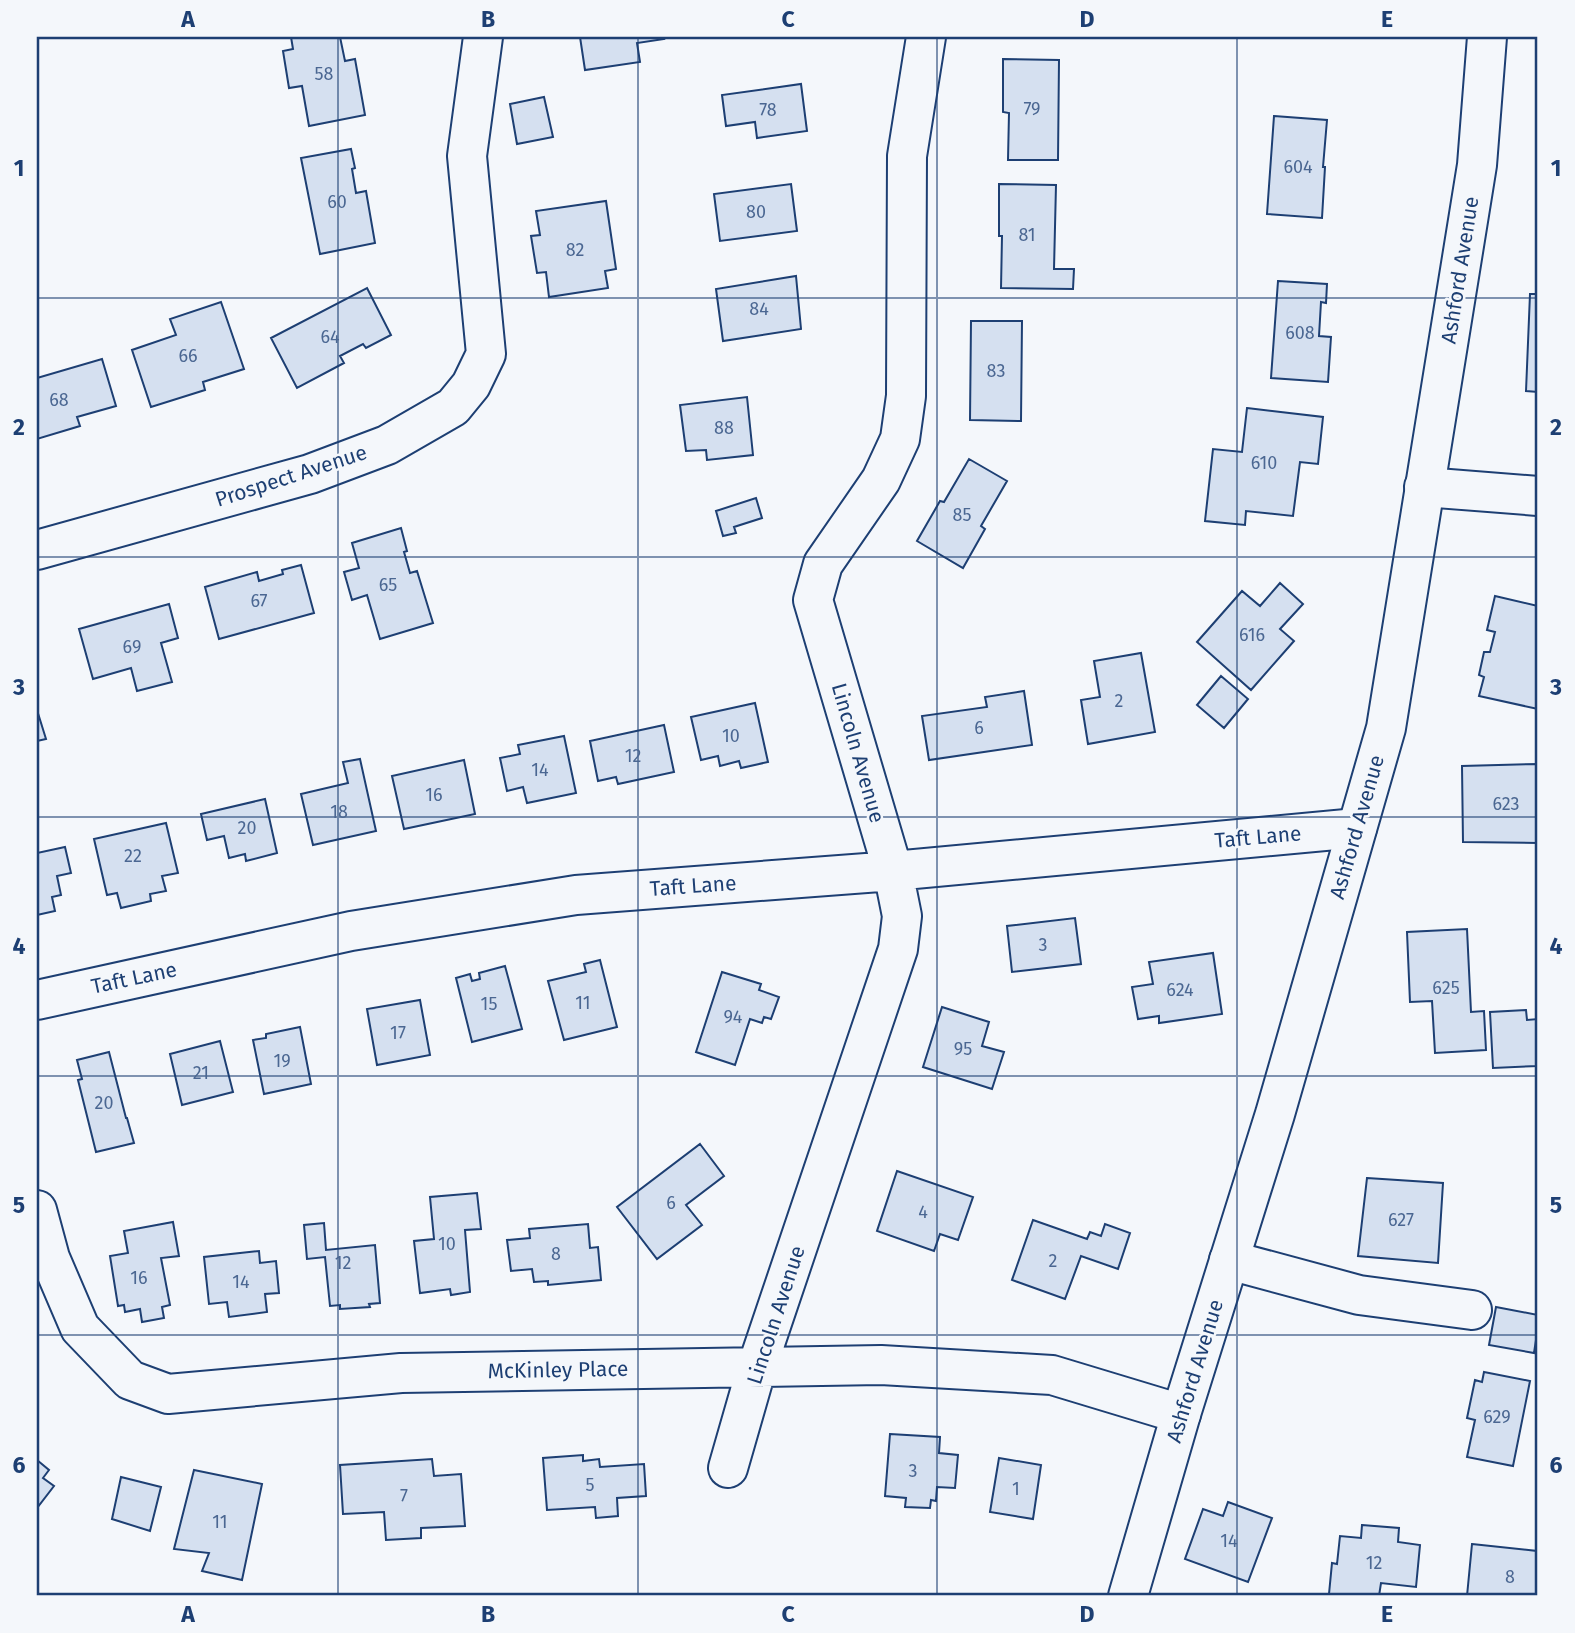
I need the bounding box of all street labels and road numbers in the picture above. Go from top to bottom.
street label: Ashford Avenue [1436,195,1484,345]
street label: Prospect Avenue [212,439,370,513]
street label: Lincoln Avenue [826,680,890,826]
street label: Ashford Avenue [1324,752,1390,902]
street label: Taft Lane [1214,820,1302,854]
street label: Taft Lane [649,870,737,902]
street label: Taft Lane [89,956,179,1000]
street label: Lincoln Avenue [741,1242,811,1388]
street label: Ashford Avenue [1161,1296,1229,1446]
street label: McKinley Place [487,1356,629,1384]

